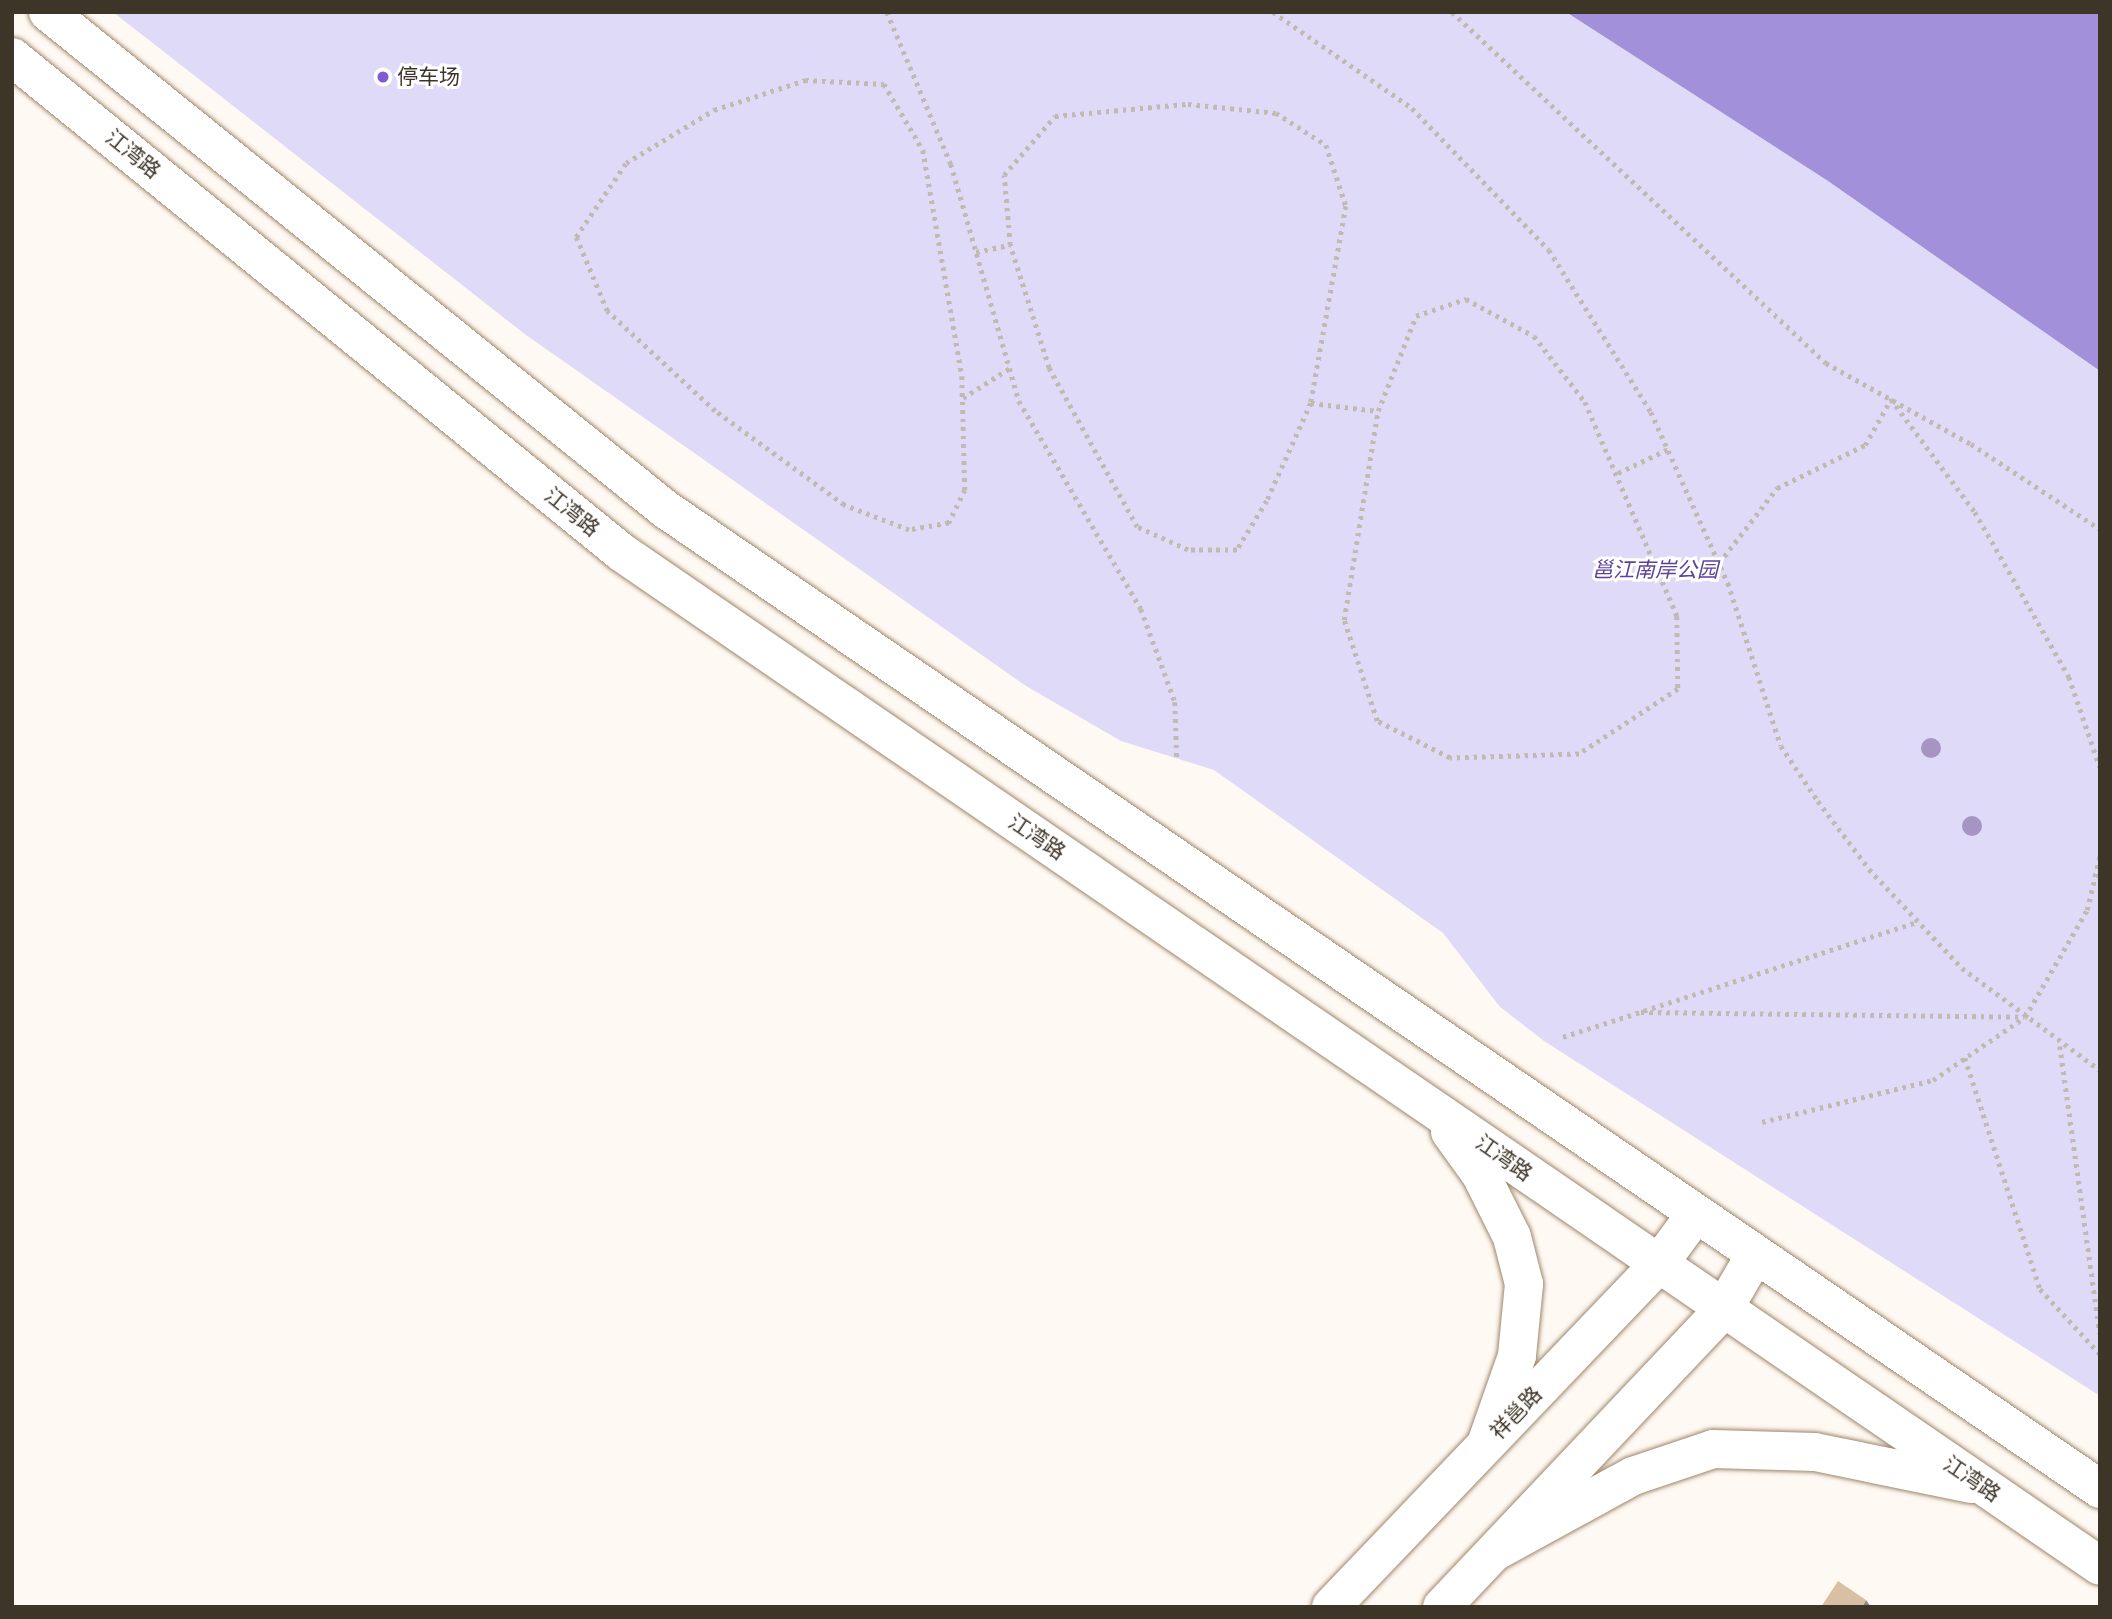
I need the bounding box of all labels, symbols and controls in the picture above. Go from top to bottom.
place label: 停车场 [397,64,460,90]
marker: 停车场 [375,69,391,85]
street label: 江湾路 [101,124,165,184]
street label: 江湾路 [540,482,604,542]
park label: 邕江南岸公园 [1592,557,1718,583]
street label: 江湾路 [1004,809,1070,865]
street label: 江湾路 [1471,1130,1537,1186]
street label: 祥邕路 [1485,1382,1547,1444]
street label: 江湾路 [1939,1451,2005,1507]

